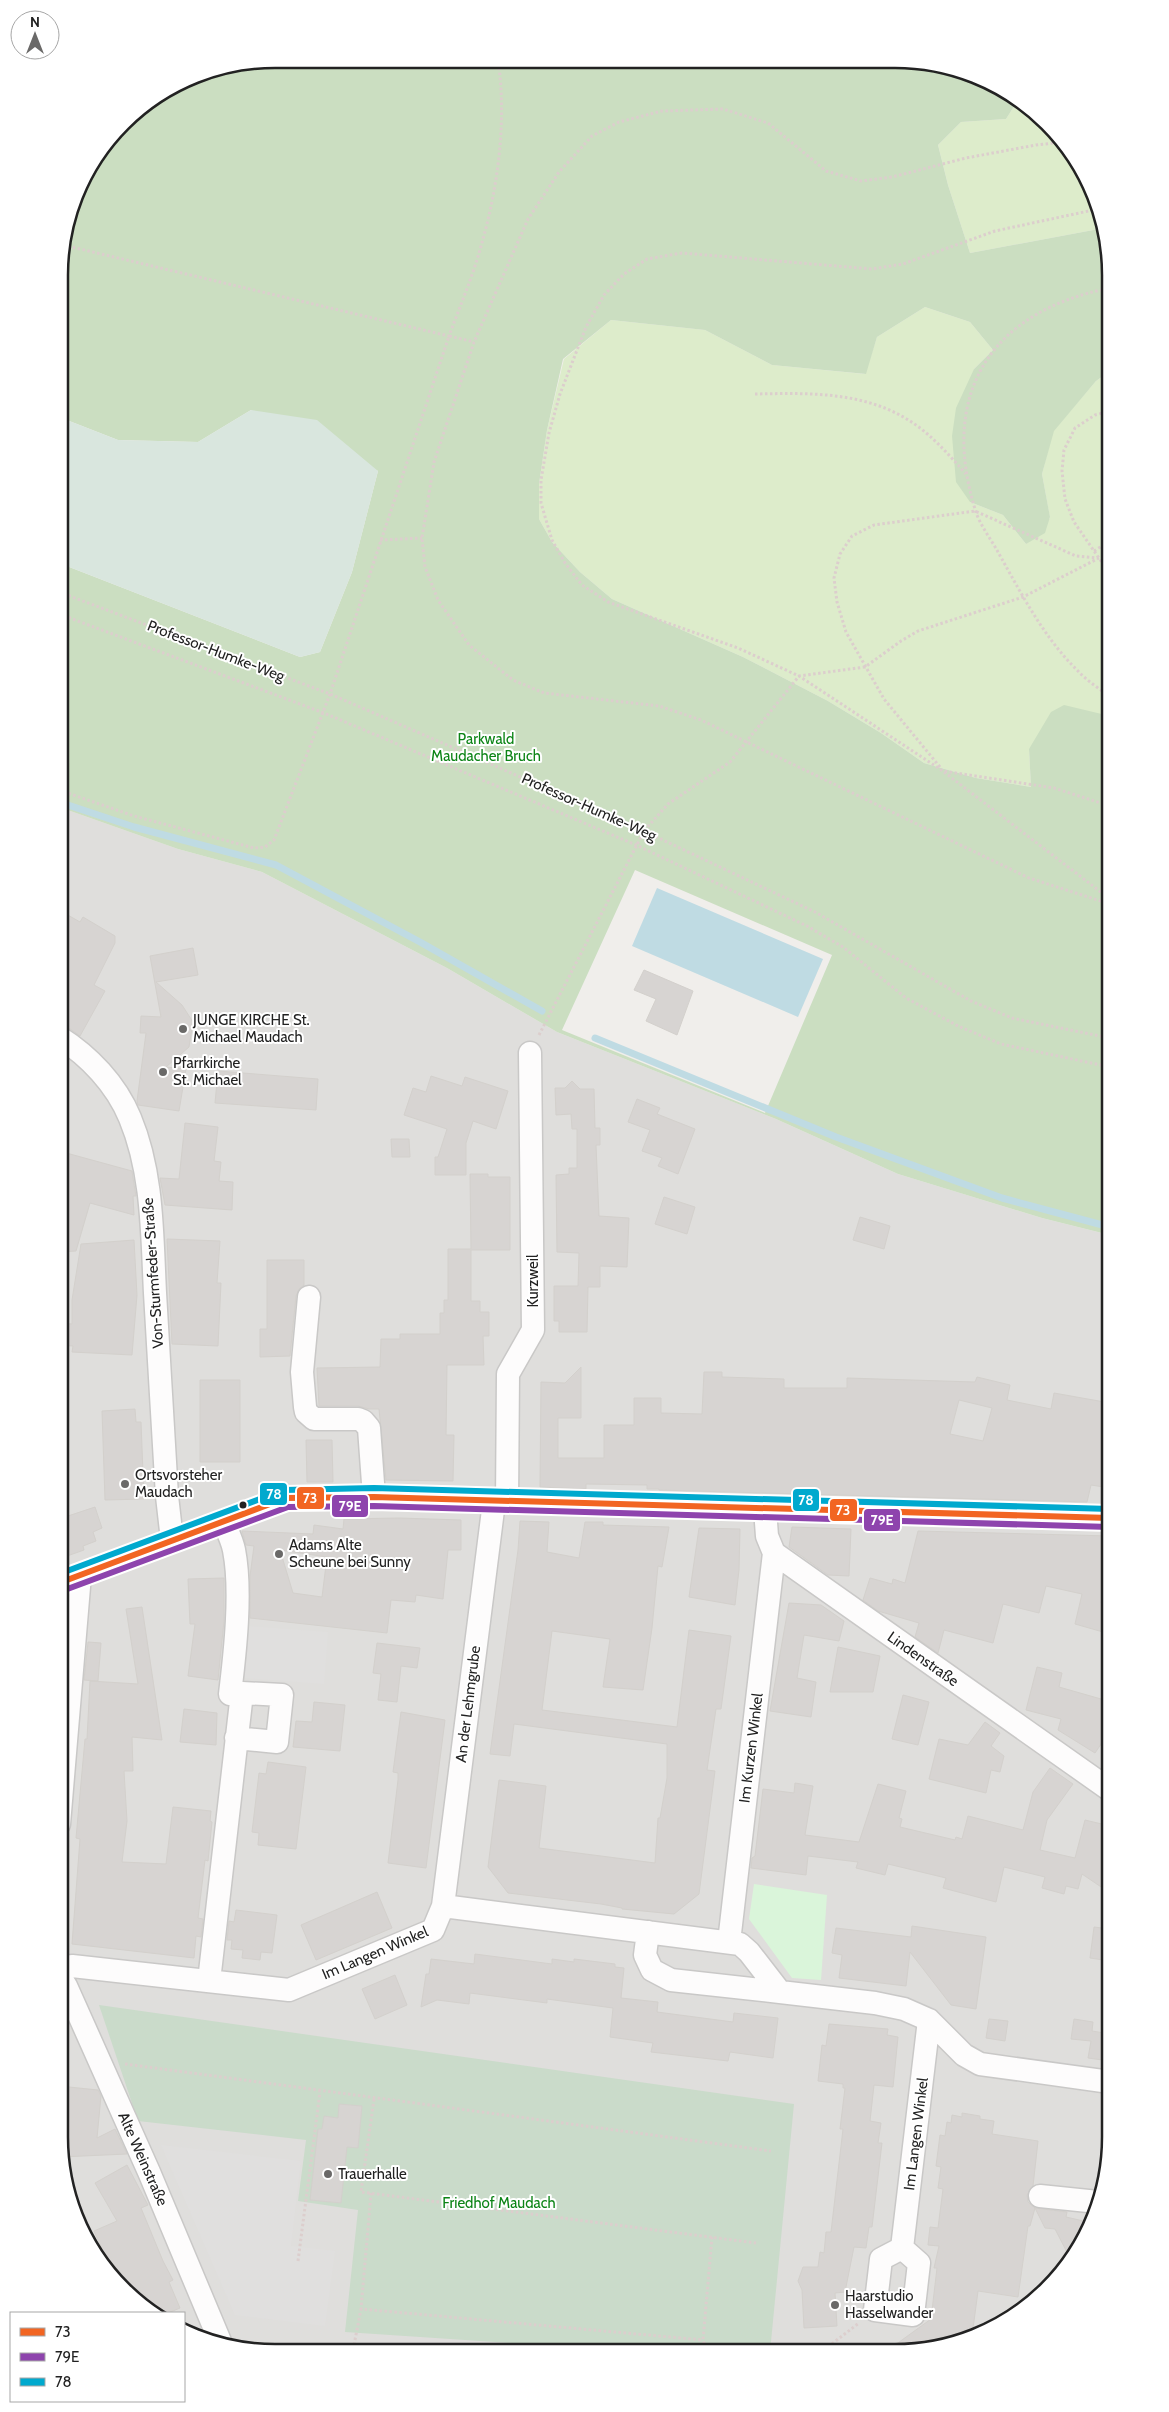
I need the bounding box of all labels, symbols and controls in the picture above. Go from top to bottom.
north arrow [10,10,60,60]
text: N [30,13,40,31]
street label: Professor-Humke-Weg [145,617,288,686]
park label: Parkwald Maudacher Bruch [431,730,541,765]
street label: Professor-Humke-Weg [519,769,660,845]
place label: JUNGE KIRCHE St. Michael Maudach [192,1011,310,1046]
marker: JUNGE KIRCHE St. Michael Maudach [177,1023,189,1035]
place label: Pfarrkirche St. Michael [173,1054,242,1089]
marker: Pfarrkirche St. Michael [157,1066,169,1078]
street label: Von-Sturmfeder-Straße [139,1197,167,1349]
street label: Kurzweil [524,1254,542,1308]
place label: Ortsvorsteher Maudach [135,1466,222,1501]
marker: Ortsvorsteher Maudach [119,1478,131,1490]
line badge: 78 [259,1482,288,1506]
text: 78 [266,1485,282,1503]
line badge: 73 [296,1486,325,1510]
line badge: 78 [792,1488,820,1512]
text: 73 [303,1489,317,1507]
text: 78 [798,1491,814,1509]
line badge: 79E [331,1494,369,1518]
text: 79E [339,1497,362,1515]
line badge: 73 [829,1498,858,1522]
unlabelled marker [238,1500,248,1510]
text: 73 [836,1501,850,1519]
line badge: 79E [863,1508,901,1532]
text: 79E [871,1511,894,1529]
place label: Adams Alte Scheune bei Sunny [289,1536,411,1571]
marker: Adams Alte Scheune bei Sunny [273,1548,285,1560]
street label: Lindenstraße [884,1628,962,1690]
street label: An der Lehmgrube [452,1644,484,1763]
street label: Im Kurzen Winkel [735,1692,767,1804]
street label: Im Langen Winkel [319,1922,431,1983]
street label: Im Langen Winkel [900,2076,932,2191]
street label: Alte Weinstraße [114,2109,172,2209]
place label: Trauerhalle [338,2165,407,2183]
marker: Trauerhalle [322,2168,334,2180]
park label: Friedhof Maudach [442,2194,556,2212]
place label: Haarstudio Hasselwander [845,2287,934,2322]
marker: Haarstudio Hasselwander [829,2299,841,2311]
legend [10,2312,185,2402]
text: 73 [55,2323,71,2341]
text: 79E [55,2348,79,2366]
text: 78 [55,2373,72,2391]

